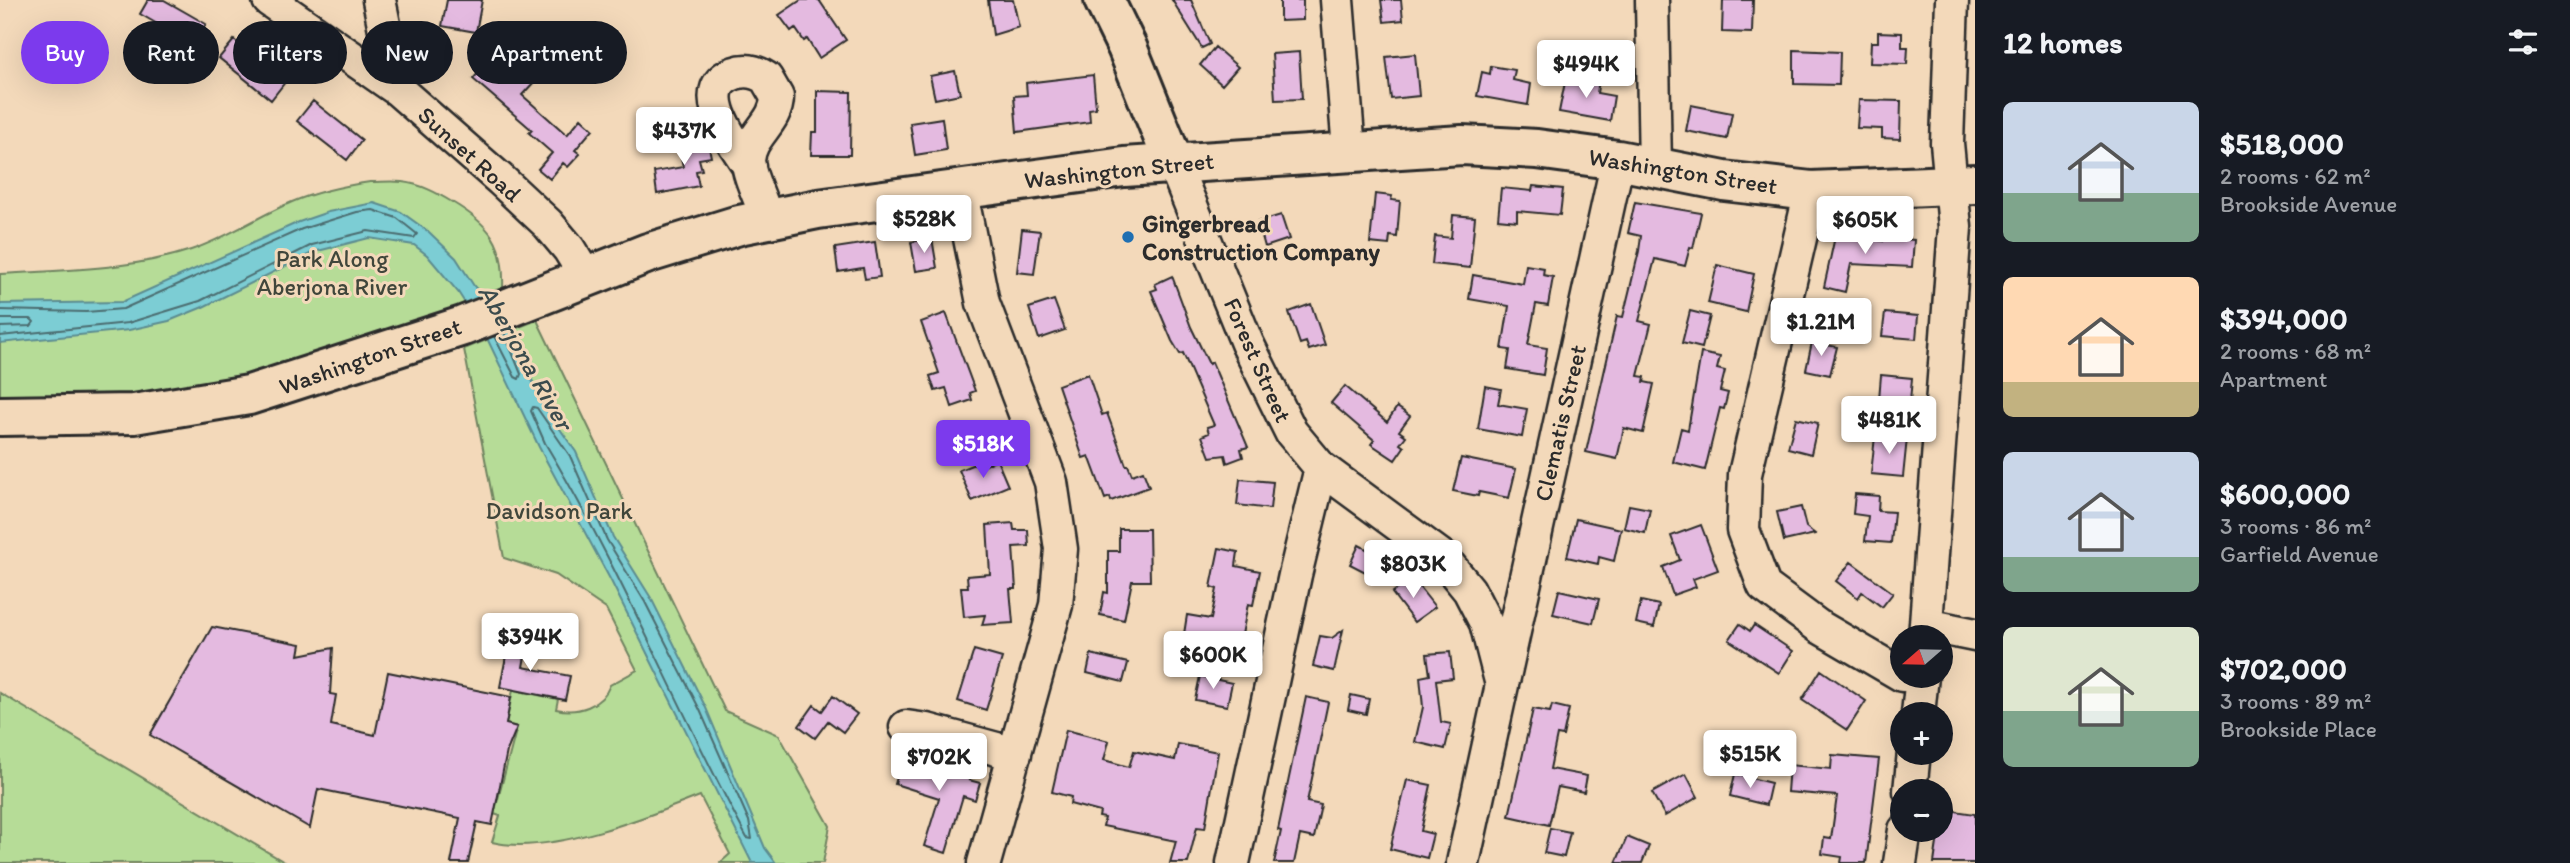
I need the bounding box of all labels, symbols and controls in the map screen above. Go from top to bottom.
chip: Buy [21,21,109,84]
chip: Rent [123,21,219,84]
chip: Filters [233,21,347,84]
chip: New [361,21,453,84]
chip: Apartment [467,21,627,84]
icon: filters [2504,23,2542,61]
text: 12 homes [2003,24,2123,61]
pin: $494K [1537,41,1635,100]
text: $494K [1553,49,1619,77]
street label: Sunset Road [412,100,528,208]
pin: $437K [635,108,733,167]
text: $437K [652,116,716,144]
text: $518,000 [2220,125,2344,162]
icon: home [2059,130,2143,214]
street label: Washington Street [1587,142,1779,200]
street label: Washington Street [1023,146,1215,194]
text: 2 rooms · 62 m² [2220,162,2371,190]
text: Brookside Avenue [2220,190,2397,218]
pin: $528K [875,196,973,255]
pin: $605K [1816,196,1914,256]
text: $528K [892,204,956,232]
text: $605K [1833,205,1897,233]
place label: Gingerbread Construction Company [1142,209,1381,267]
marker: Gingerbread Construction Company [1120,229,1136,245]
park label: Park Along Aberjona River [257,244,408,301]
water label: Aberjona River [471,278,582,438]
street label: Forest Street [1218,293,1298,427]
pin: $1.21M [1764,298,1878,358]
text: $394,000 [2220,300,2348,337]
icon: home [2059,305,2143,389]
text: $1.21M [1787,307,1855,335]
street label: Washington Street [275,311,465,401]
text: 2 rooms · 68 m² [2220,337,2371,365]
street label: Clematis Street [1528,342,1592,504]
text: Apartment [2220,365,2327,393]
pin: $481K [1840,396,1938,456]
text: $481K [1857,405,1921,433]
pin: $518K [934,420,1032,480]
text: $518K [952,429,1014,457]
text: $600,000 [2220,475,2351,512]
icon: home [2059,480,2143,564]
park label: Davidson Park [485,496,633,525]
text: 3 rooms · 86 m² [2220,512,2372,540]
pin: $803K [1364,540,1462,600]
text: Garfield Avenue [2220,540,2379,568]
text: $803K [1380,549,1446,577]
pin: $394K [481,614,579,673]
text: $394K [498,622,562,650]
north arrow [1890,625,1953,688]
map controls [1890,625,1953,842]
pin: $600K [1164,632,1262,691]
text: $600K [1180,640,1246,668]
text: $702,000 [2220,650,2347,687]
icon: home [2059,655,2143,739]
text: 3 rooms · 89 m² [2220,687,2371,715]
button: + [1890,702,1953,765]
text: Brookside Place [2220,715,2377,743]
pin: $515K [1701,730,1799,790]
pin: $702K [890,734,988,793]
text: $515K [1719,739,1781,767]
text: $702K [907,742,971,770]
button: − [1890,779,1953,842]

